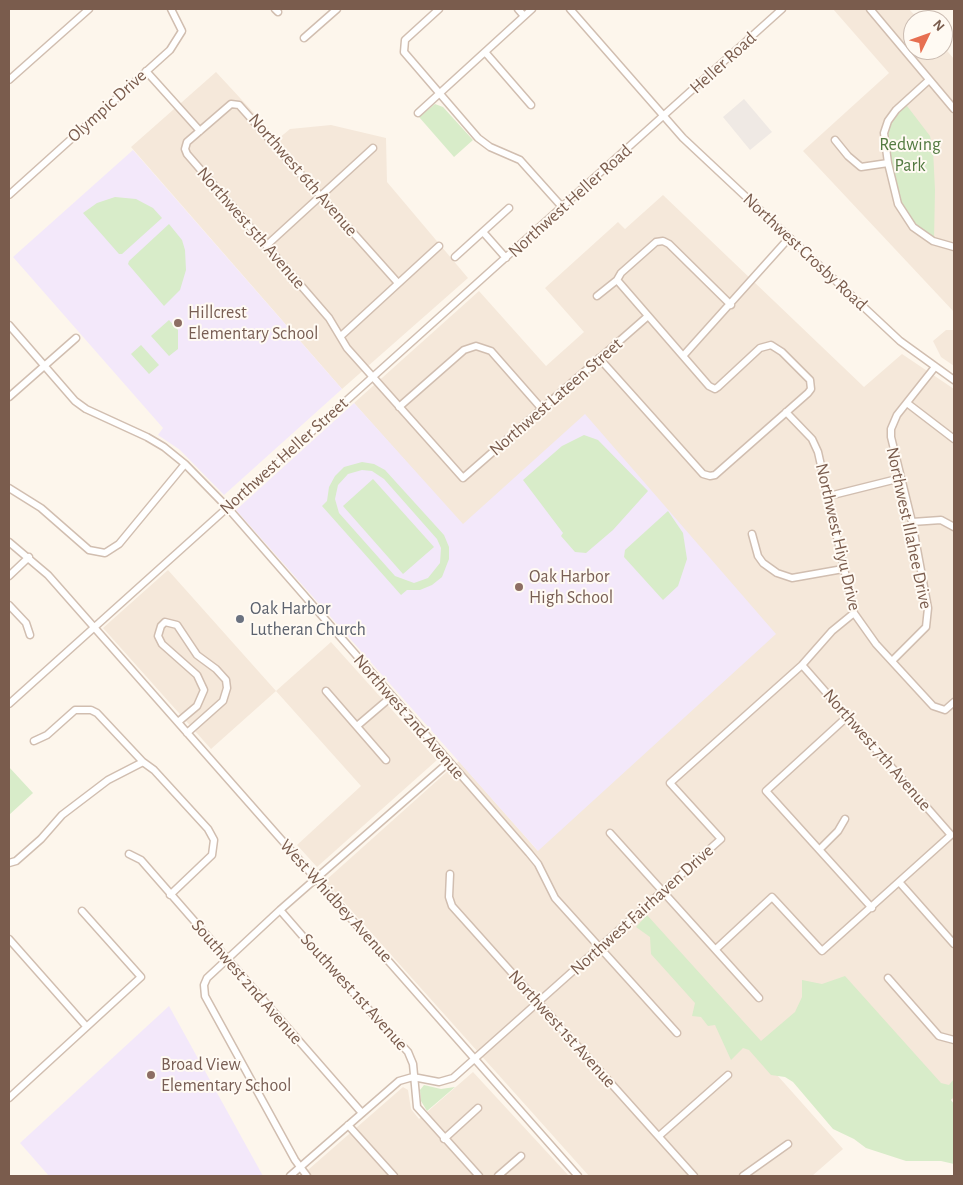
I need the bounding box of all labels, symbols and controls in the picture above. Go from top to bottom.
north arrow [903,10,953,60]
text: N [930,17,947,34]
street label: Heller Road [685,28,761,98]
street label: Olympic Drive [63,65,151,147]
street label: Northwest 6th Avenue [244,109,362,241]
park label: Redwing Park [879,134,941,176]
street label: Northwest Heller Road [504,140,636,262]
street label: Northwest 5th Avenue [192,163,310,293]
street label: Northwest Crosby Road [738,189,872,315]
place label: Hillcrest Elementary School [188,302,318,344]
marker: Hillcrest Elementary School [172,317,184,329]
street label: Northwest Lateen Street [485,333,627,461]
street label: Northwest Heller Street [215,393,353,519]
street label: Northwest Illahee Drive [881,445,937,611]
street label: Northwest Hiyu Drive [811,461,865,613]
place label: Oak Harbor High School [529,566,613,608]
marker: Oak Harbor High School [513,581,525,593]
place label: Oak Harbor Lutheran Church [250,598,366,640]
marker: Oak Harbor Lutheran Church [234,613,246,625]
street label: Northwest 2nd Avenue [349,650,469,784]
street label: Northwest 7th Avenue [818,685,936,815]
street label: West Whidbey Avenue [275,835,397,967]
street label: Northwest Fairhaven Drive [566,840,718,980]
street label: Southwest 2nd Avenue [187,915,307,1049]
street label: Southwest 1st Avenue [296,929,412,1055]
street label: Northwest 1st Avenue [504,966,620,1092]
place label: Broad View Elementary School [161,1054,291,1096]
marker: Broad View Elementary School [145,1069,157,1081]

